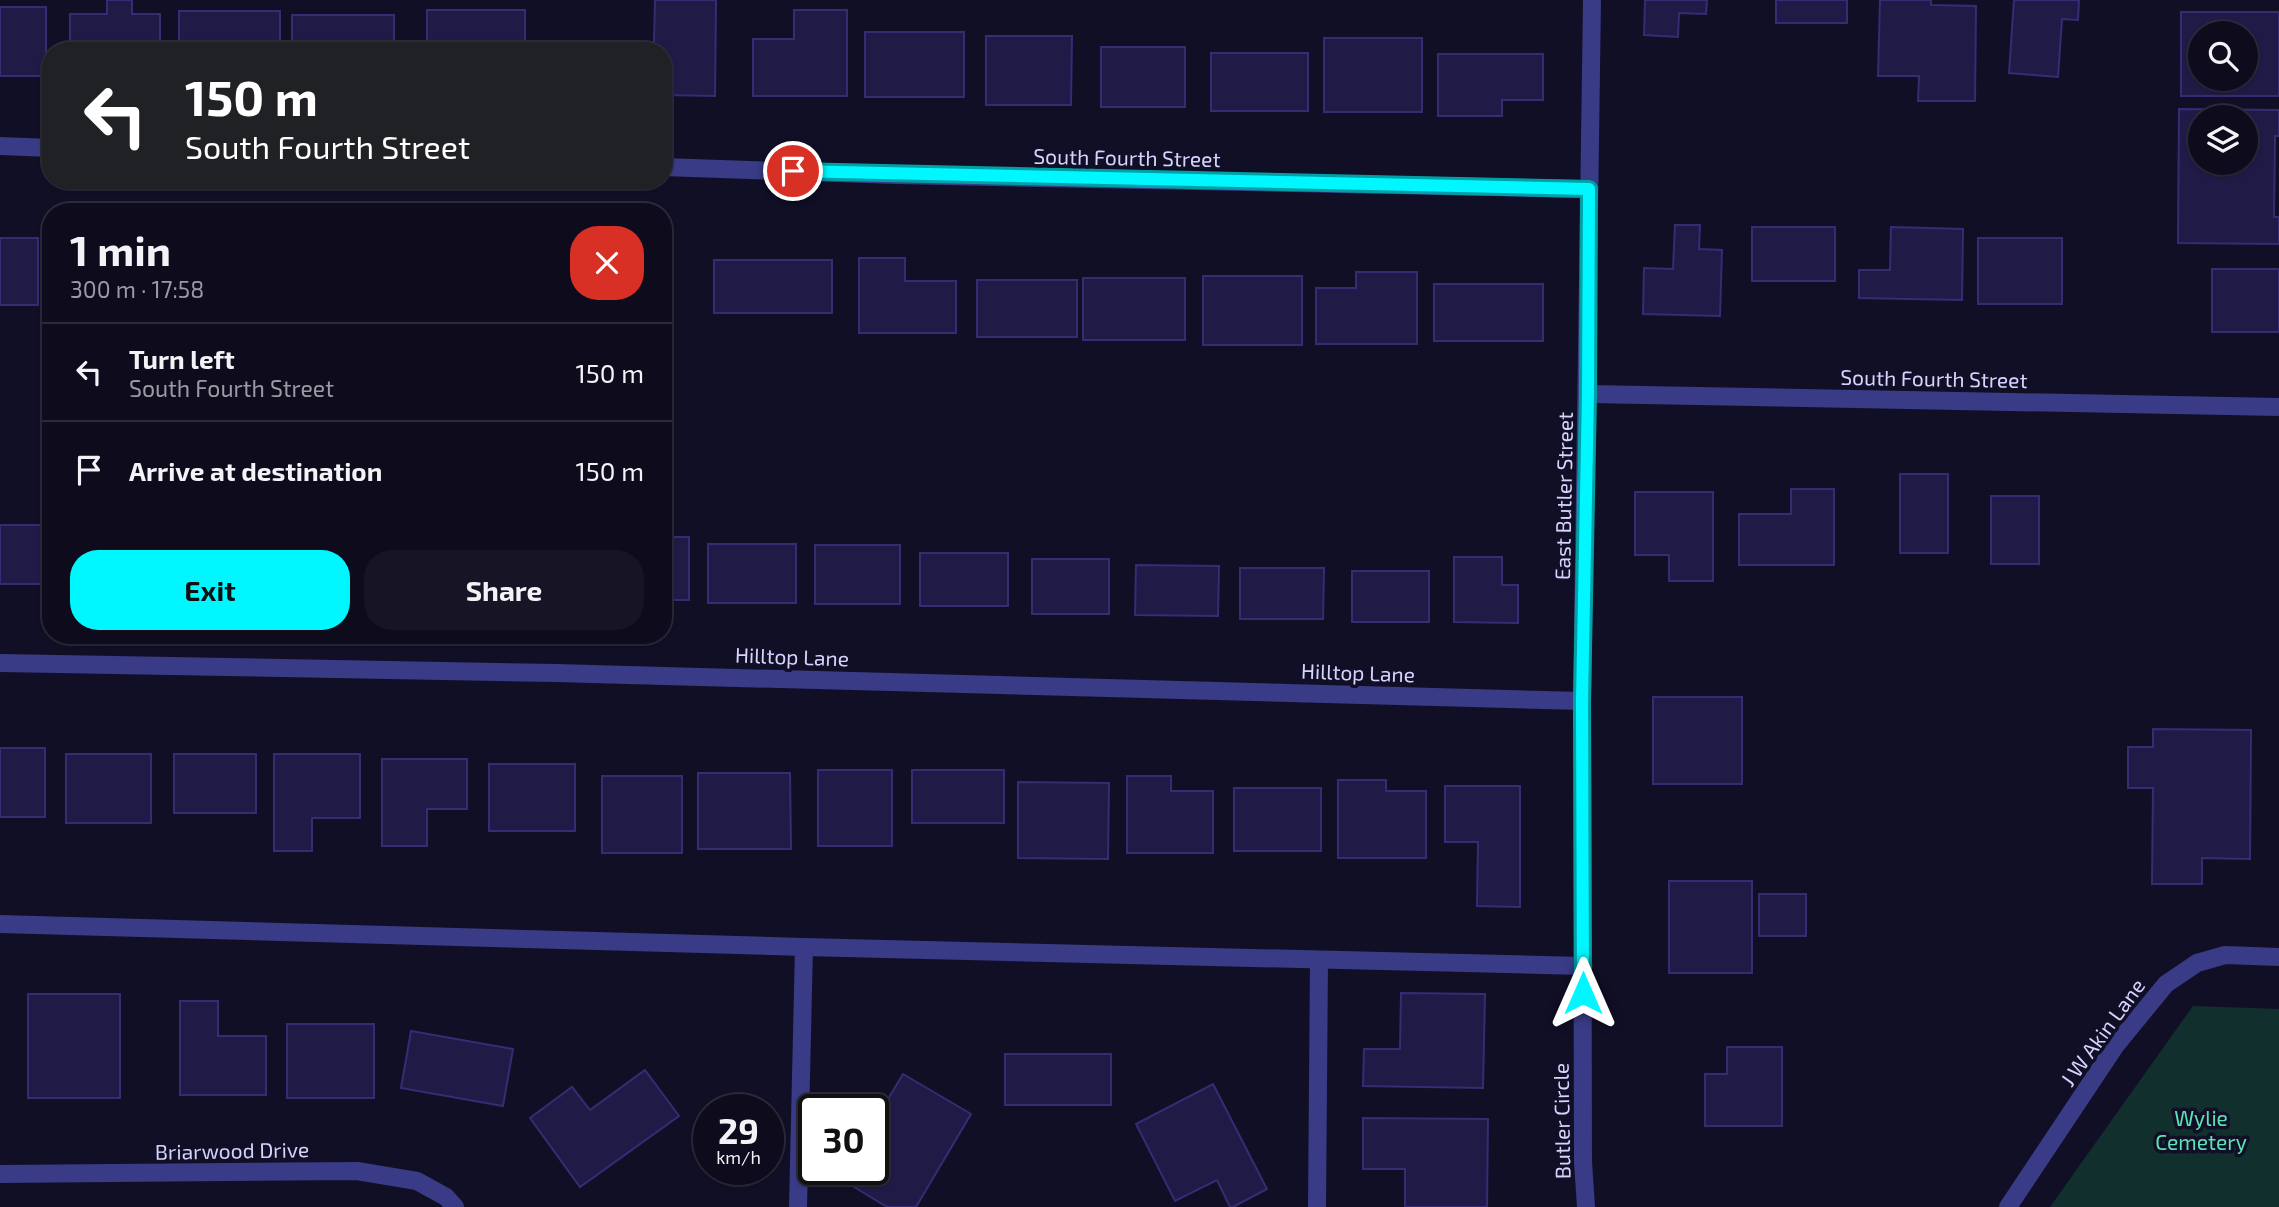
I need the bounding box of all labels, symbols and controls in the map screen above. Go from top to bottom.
map controls [2188,21,2258,175]
button: search [2188,21,2258,91]
text: 150 m [185,67,318,126]
icon: left [70,70,161,161]
button: layers [2188,105,2258,175]
text: South Fourth Street [185,127,470,165]
pin [763,141,823,201]
street label: South Fourth Street [1033,143,1221,171]
icon: arrive [774,152,812,190]
text: 1 min [70,224,171,274]
button: close [570,226,644,300]
text: 300 m · 17:58 [70,275,204,303]
text: Turn left [129,343,235,374]
icon: left [70,353,108,391]
text: 150 m [575,357,644,388]
street label: South Fourth Street [1840,364,2028,392]
text: South Fourth Street [129,374,334,402]
street label: East Butler Street [1549,412,1577,580]
icon: arrive [70,451,108,489]
text: Arrive at destination [129,455,382,486]
text: 150 m [575,455,644,486]
button: Exit [70,550,350,630]
button: Share [364,550,644,630]
street label: Hilltop Lane [735,642,849,670]
street label: Hilltop Lane [1301,658,1415,686]
position arrow [1546,956,1620,1030]
street label: J W Akin Lane [2055,973,2149,1091]
street label: Butler Circle [1547,1063,1575,1179]
speed limit sign: 30 [798,1094,889,1185]
park label: Wylie Cemetery [2155,1105,2247,1154]
text: 29 [718,1109,759,1151]
street label: Briarwood Drive [155,1136,309,1164]
text: km/h [716,1146,761,1168]

